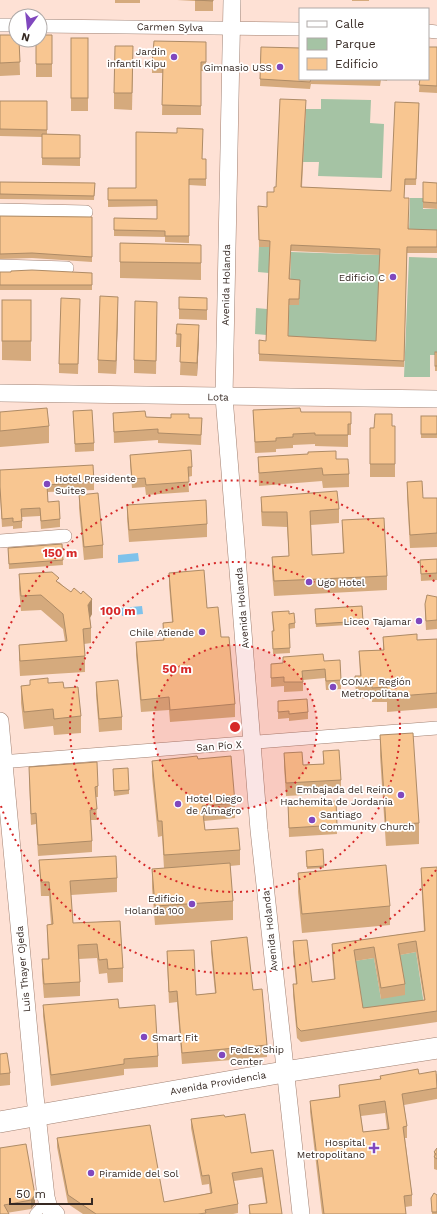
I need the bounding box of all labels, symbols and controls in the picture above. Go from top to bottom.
north arrow [8,8,48,48]
legend [299,8,429,80]
text: Calle [335,17,364,31]
street label: Carmen Sylva [137,21,204,33]
text: N [20,30,31,45]
text: Parque [335,37,376,51]
place label: Jardin infantil Kipu [107,46,166,69]
marker: Jardin infantil Kipu [169,52,179,62]
text: Edificio [335,57,378,71]
place label: Gimnasio USS [203,62,272,73]
marker: Gimnasio USS [275,62,285,72]
street label: Avenida Holanda [220,244,232,326]
place label: Edificio C [339,272,385,283]
marker: Edificio C [388,272,398,282]
street label: Lota [207,391,229,403]
place label: Hotel Presidente Suites [55,473,136,496]
marker: Hotel Presidente Suites [42,479,52,489]
text: 150 m [43,546,77,560]
street label: Avenida Holanda [233,567,251,649]
marker: Ugo Hotel [304,577,314,587]
place label: Ugo Hotel [317,577,365,588]
text: 100 m [100,604,136,618]
place label: Liceo Tajamar [344,616,411,627]
marker: Liceo Tajamar [414,616,424,626]
place label: Chile Atiende [129,627,194,638]
marker: Chile Atiende [197,627,207,637]
text: 50 m [162,662,192,676]
place label: CONAF Región Metropolitana [341,676,411,699]
marker: CONAF Región Metropolitana [328,682,338,692]
centre of rings [228,720,242,734]
street label: San Pío X [196,739,242,753]
place label: Embajada del Reino Hachemita de Jordania [280,784,393,807]
marker: Embajada del Reino Hachemita de Jordania [396,790,406,800]
place label: Hotel Diego de Almagro [186,793,242,816]
marker: Hotel Diego de Almagro [173,799,183,809]
place label: Santiago Community Church [320,809,414,832]
marker: Santiago Community Church [307,815,317,825]
street label: Avenida Holanda [260,890,280,972]
place label: Edificio Holanda 100 [125,893,184,916]
marker: Edificio Holanda 100 [187,899,197,909]
street label: Luis Thayer Ojeda [14,925,32,1013]
marker: Smart Fit [139,1032,149,1042]
place label: Smart Fit [152,1032,199,1043]
place label: FedEx Ship Center [230,1044,284,1067]
marker: FedEx Ship Center [217,1050,227,1060]
street label: Avenida Providencia [169,1069,267,1097]
place label: Hospital Metropolitano [297,1137,365,1160]
marker: Hospital Metropolitano [368,1142,380,1154]
marker: Piramide del Sol [86,1168,96,1178]
place label: Piramide del Sol [99,1168,179,1179]
scale bar [10,1180,92,1206]
text: 50 m [16,1187,46,1201]

